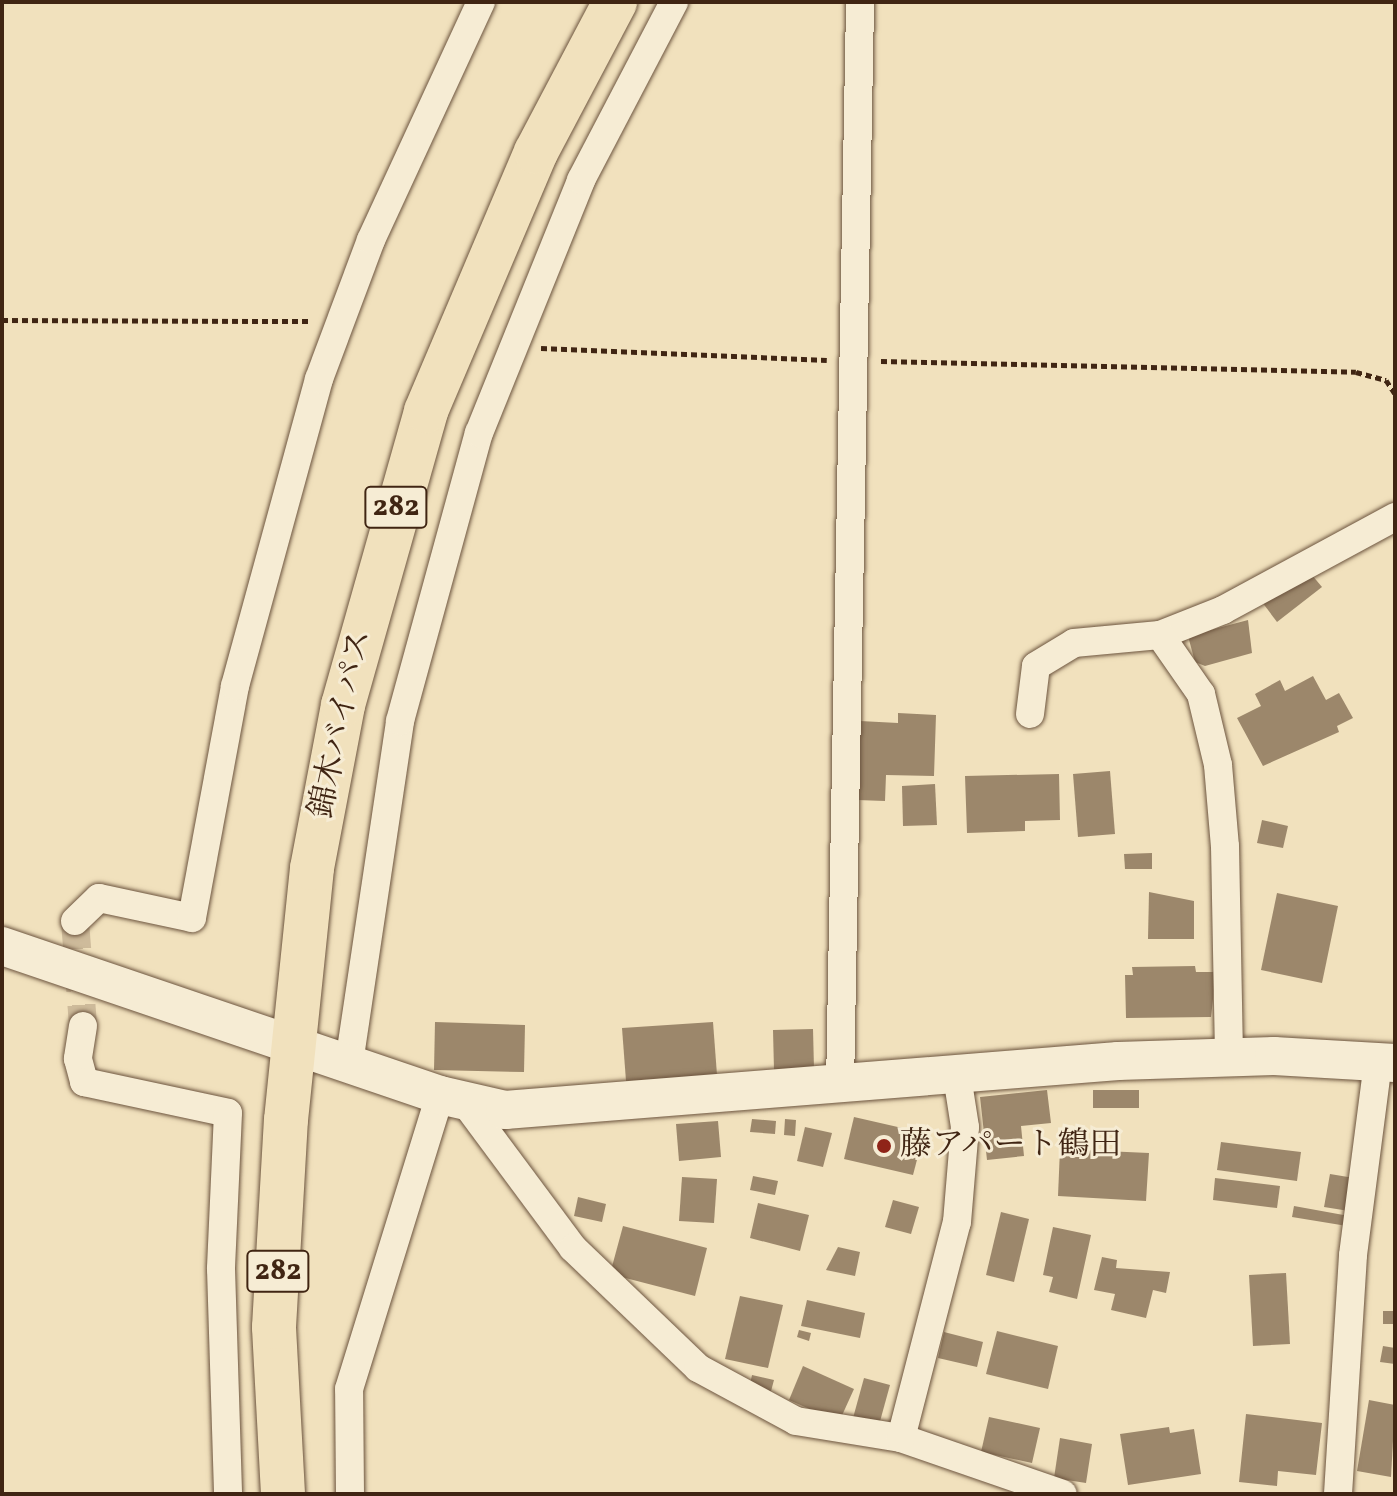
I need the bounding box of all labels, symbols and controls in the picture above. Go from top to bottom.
road number: 282 [364,481,428,533]
street label: 錦木バイパス [303,626,381,822]
place label: 藤アパート鶴田 [900,1127,1124,1165]
marker: 藤アパート鶴田 [875,1137,893,1155]
road number: 282 [246,1245,310,1297]

